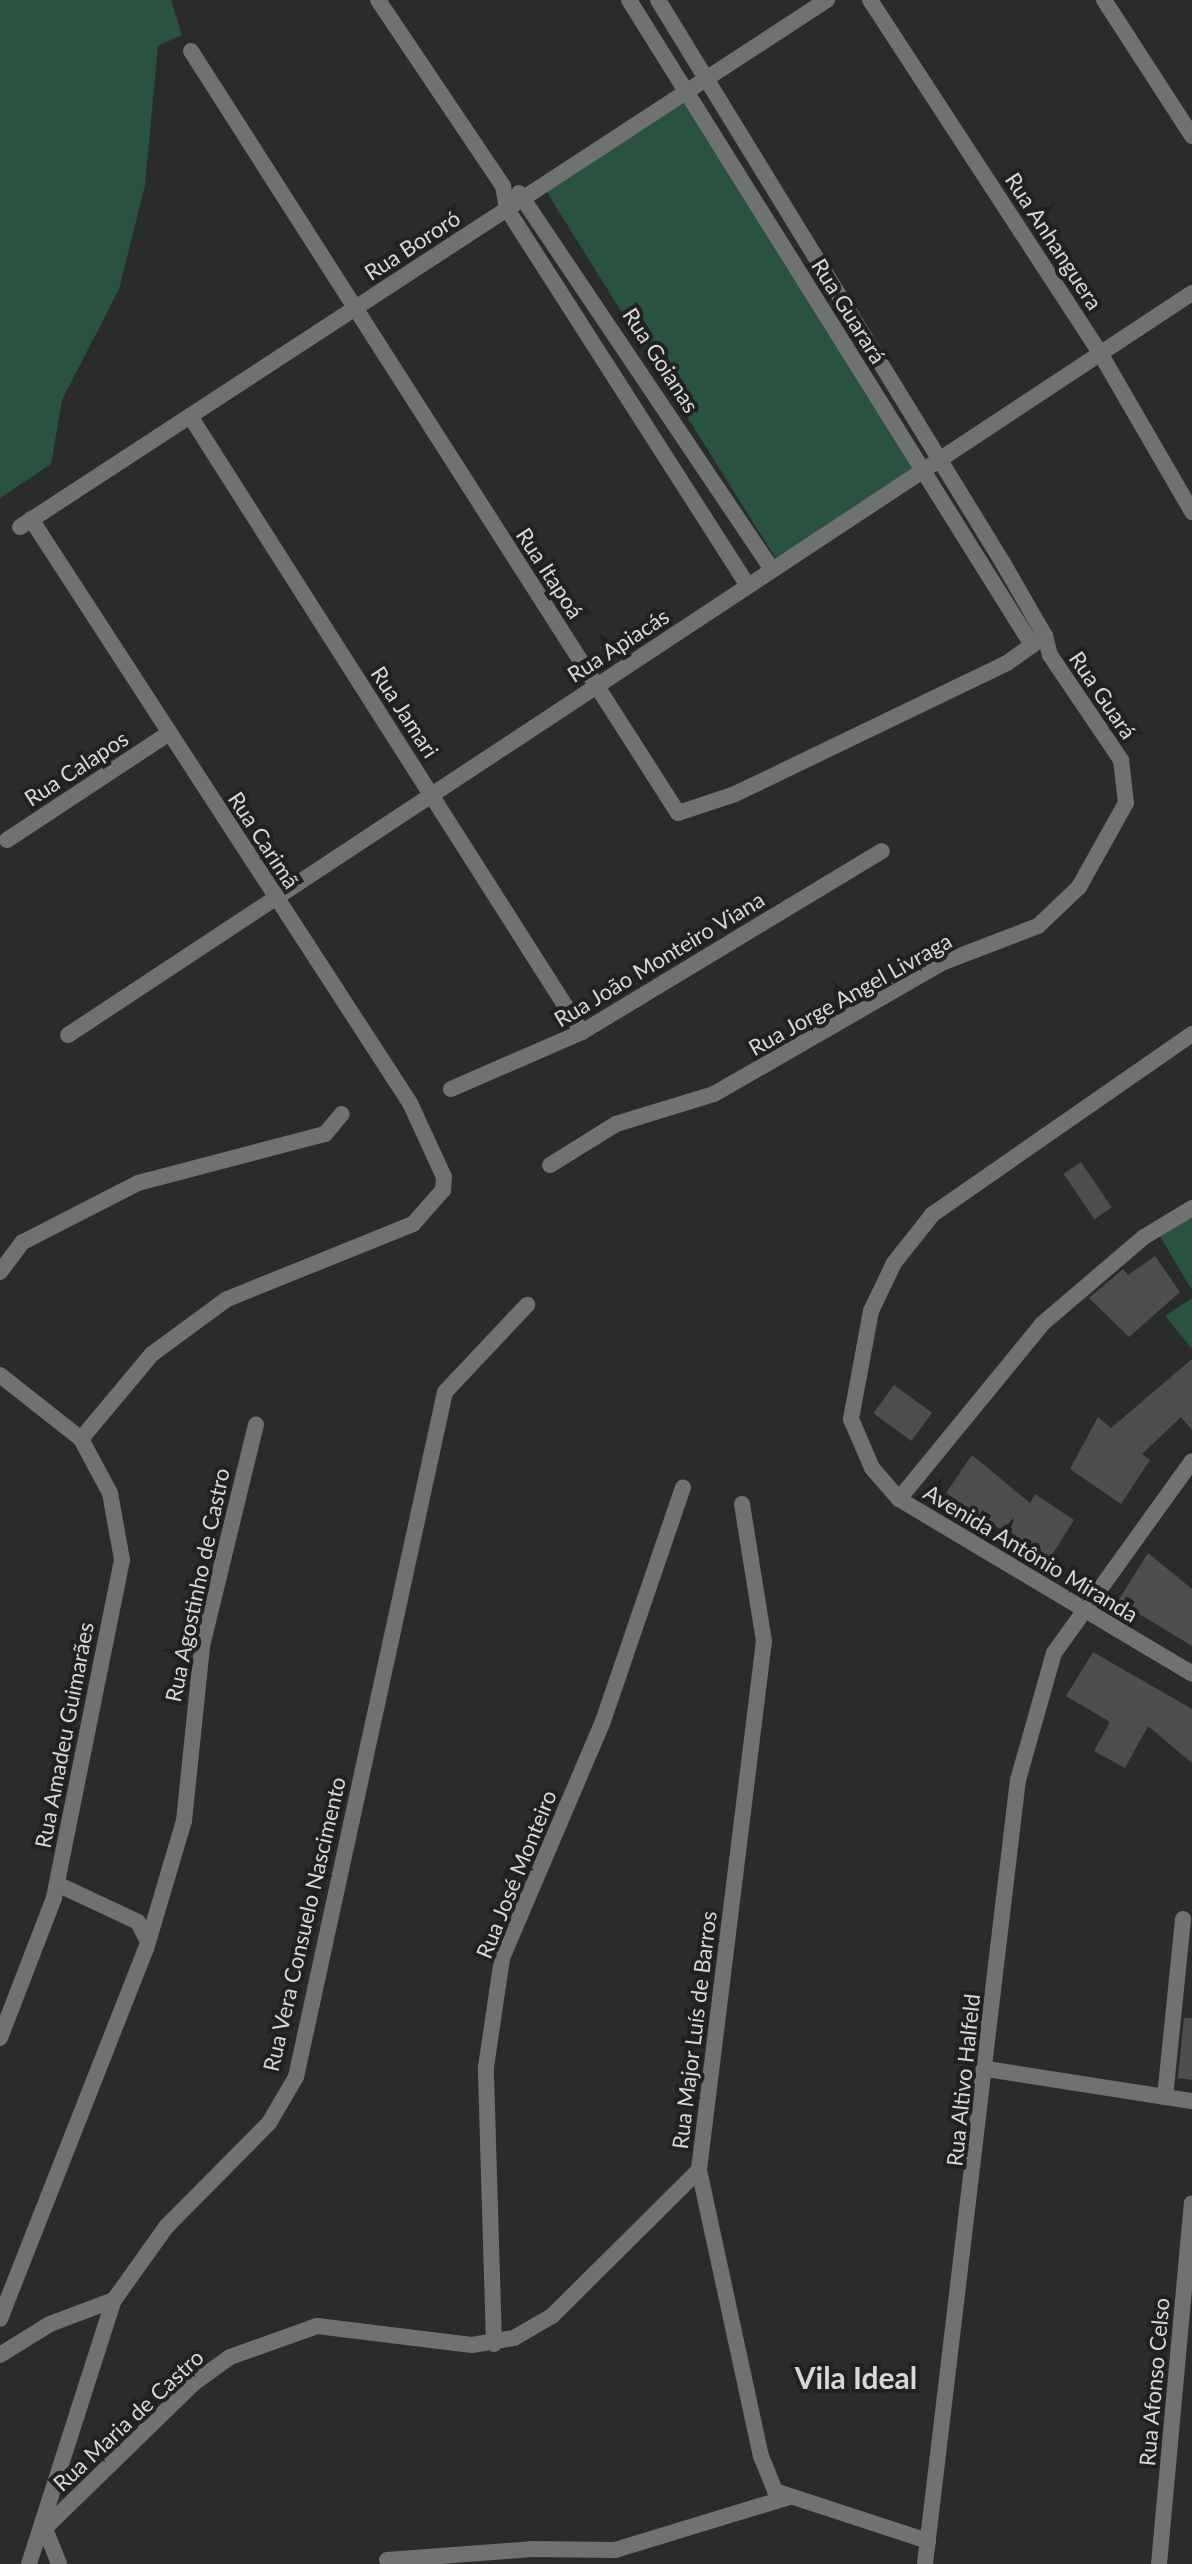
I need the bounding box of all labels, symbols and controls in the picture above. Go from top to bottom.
street label: Rua Anhanguera [1000,167,1108,315]
street label: Rua Bororó [359,204,465,286]
street label: Rua Guarará [806,254,892,368]
street label: Rua Goianas [617,303,705,417]
street label: Rua Itapoá [511,523,589,623]
street label: Rua Apiacás [562,602,674,688]
street label: Rua Guará [1064,646,1142,744]
street label: Rua Jamari [366,661,444,763]
street label: Rua Calapos [19,725,133,811]
street label: Rua Carimã [223,787,305,893]
street label: Rua João Monteiro Viana [548,885,770,1033]
street label: Rua Jorge Angel Livraga [743,927,957,1061]
street label: Rua Agostinho de Castro [159,1465,235,1705]
street label: Avenida Antônio Miranda [919,1478,1143,1628]
street label: Rua Amadeu Guimarães [29,1619,99,1851]
street label: Rua Vera Consuelo Nascimento [257,1774,351,2074]
street label: Rua José Monteiro [470,1786,562,1962]
street label: Rua Major Luís de Barros [666,1909,722,2151]
street label: Rua Altivo Halfeld [941,1992,985,2168]
street label: Rua Afonso Celso [1133,2296,1175,2468]
street label: Rua Maria de Castro [47,2344,209,2496]
district label: Vila Ideal [795,2359,917,2395]

